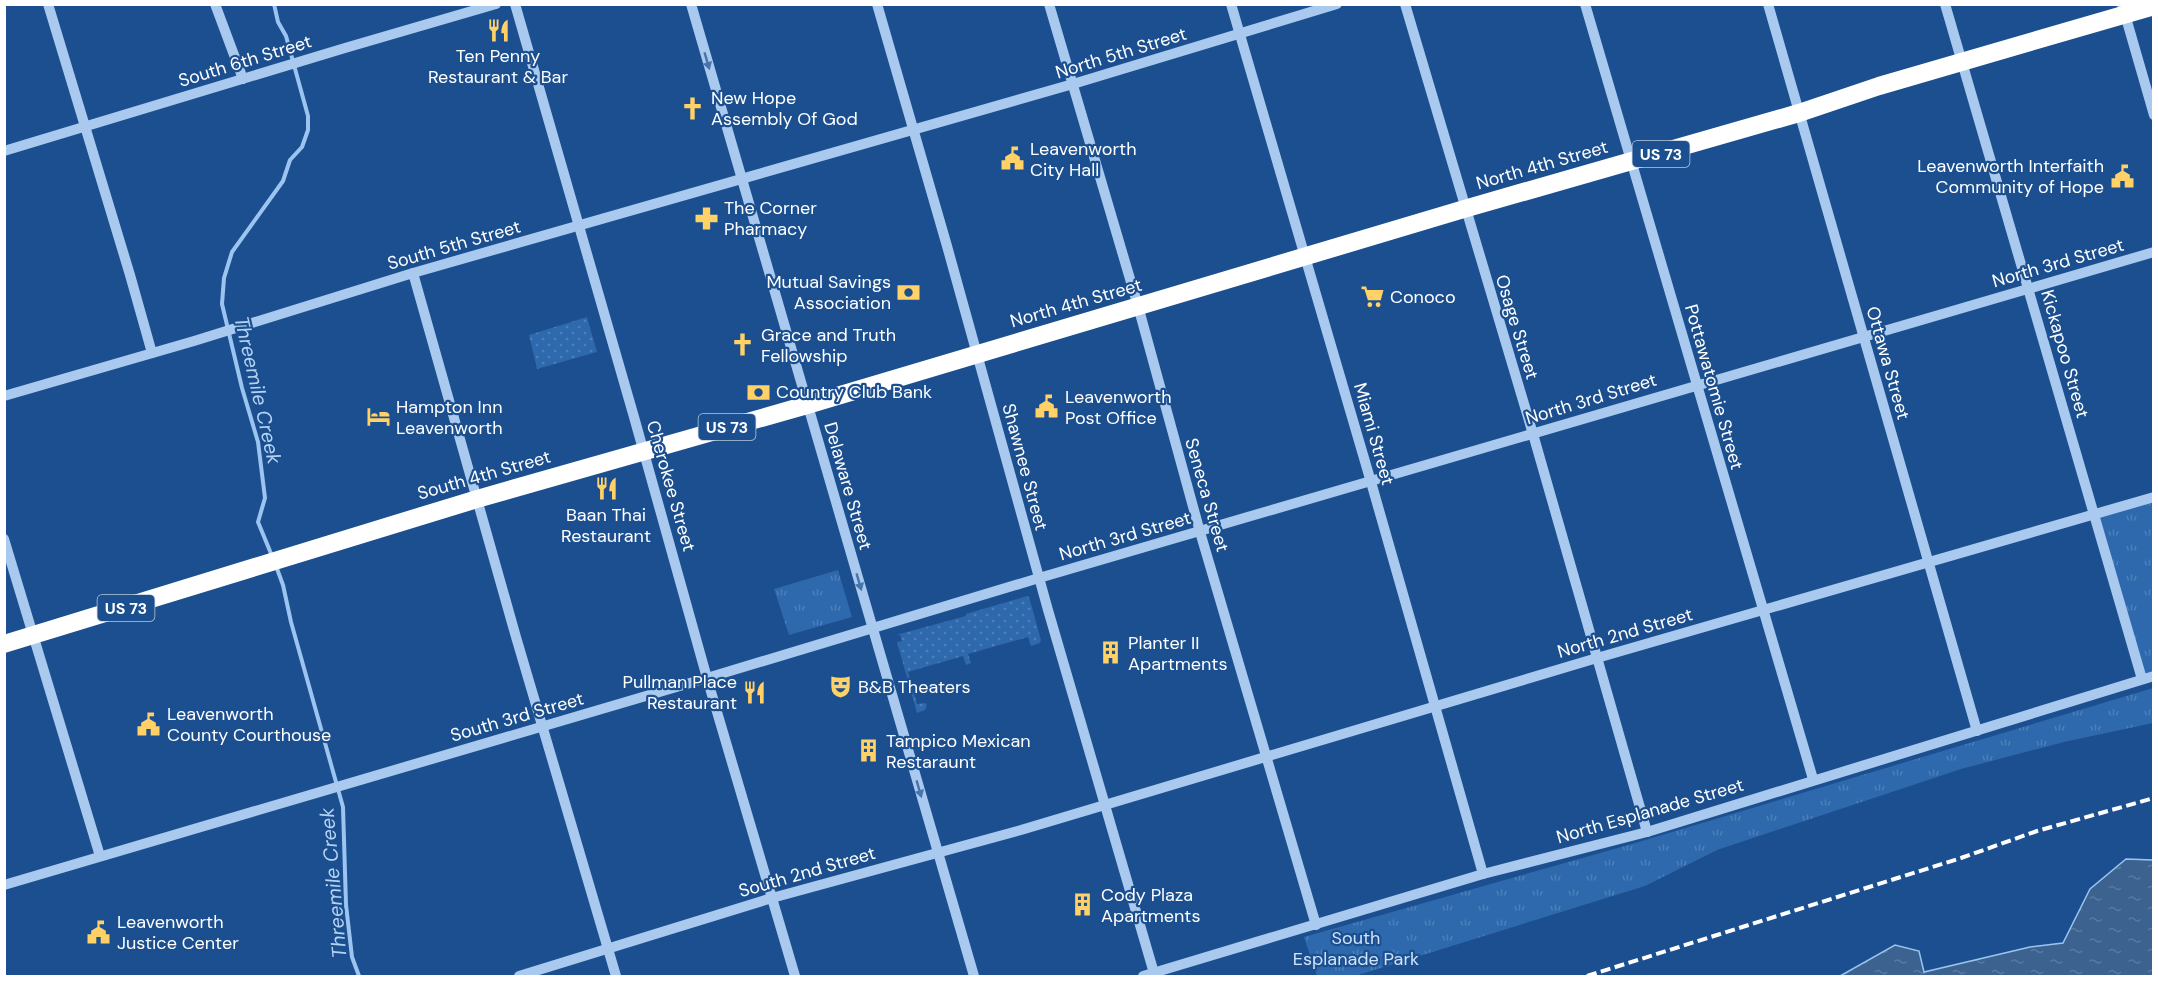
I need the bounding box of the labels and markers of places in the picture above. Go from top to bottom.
restaurant icon: Ten Penny Restaurant & Bar [485,17,511,43]
place label: Ten Penny Restaurant & Bar [428,44,568,89]
place label: New Hope Assembly Of God [711,86,858,131]
church icon: New Hope Assembly Of God [680,95,706,121]
place label: Leavenworth City Hall [1030,137,1137,182]
public building icon: Leavenworth City Hall [999,146,1025,172]
place label: Leavenworth Interfaith Community of Hope [1917,154,2104,199]
public building icon: Leavenworth Interfaith Community of Hope [2109,163,2135,189]
place label: The Corner Pharmacy [724,196,817,241]
pharmacy icon: The Corner Pharmacy [693,205,719,231]
place label: Mutual Savings Association [766,270,891,315]
bank icon: Mutual Savings Association [896,279,922,305]
supermarket icon: Conoco [1359,284,1385,310]
place label: Conoco [1390,285,1456,309]
place label: Grace and Truth Fellowship [761,323,896,368]
church icon: Grace and Truth Fellowship [730,332,756,358]
bank icon: Country Club Bank [745,379,771,405]
place label: Country Club Bank [776,380,932,404]
place label: Leavenworth Post Office [1065,385,1172,430]
public building icon: Leavenworth Post Office [1034,394,1060,420]
place label: Hampton Inn Leavenworth [396,395,503,440]
hotel icon: Hampton Inn Leavenworth [365,404,391,430]
restaurant icon: Baan Thai Restaurant [593,476,619,502]
place label: Baan Thai Restaurant [561,503,651,548]
place label: Planter II Apartments [1128,631,1227,676]
building icon: Planter II Apartments [1097,640,1123,666]
place label: Pullman Place Restaurant [623,670,737,715]
theatre icon: B&B Theaters [827,674,853,700]
place label: B&B Theaters [858,675,971,699]
restaurant icon: Pullman Place Restaurant [742,679,768,705]
place label: Leavenworth County Courthouse [167,702,331,747]
public building icon: Leavenworth County Courthouse [136,711,162,737]
place label: Tampico Mexican Restaraunt [886,729,1031,774]
building icon: Tampico Mexican Restaraunt [855,738,881,764]
place label: Cody Plaza Apartments [1101,883,1200,928]
building icon: Cody Plaza Apartments [1070,892,1096,918]
place label: Leavenworth Justice Center [117,910,239,955]
public building icon: Leavenworth Justice Center [86,919,112,945]

